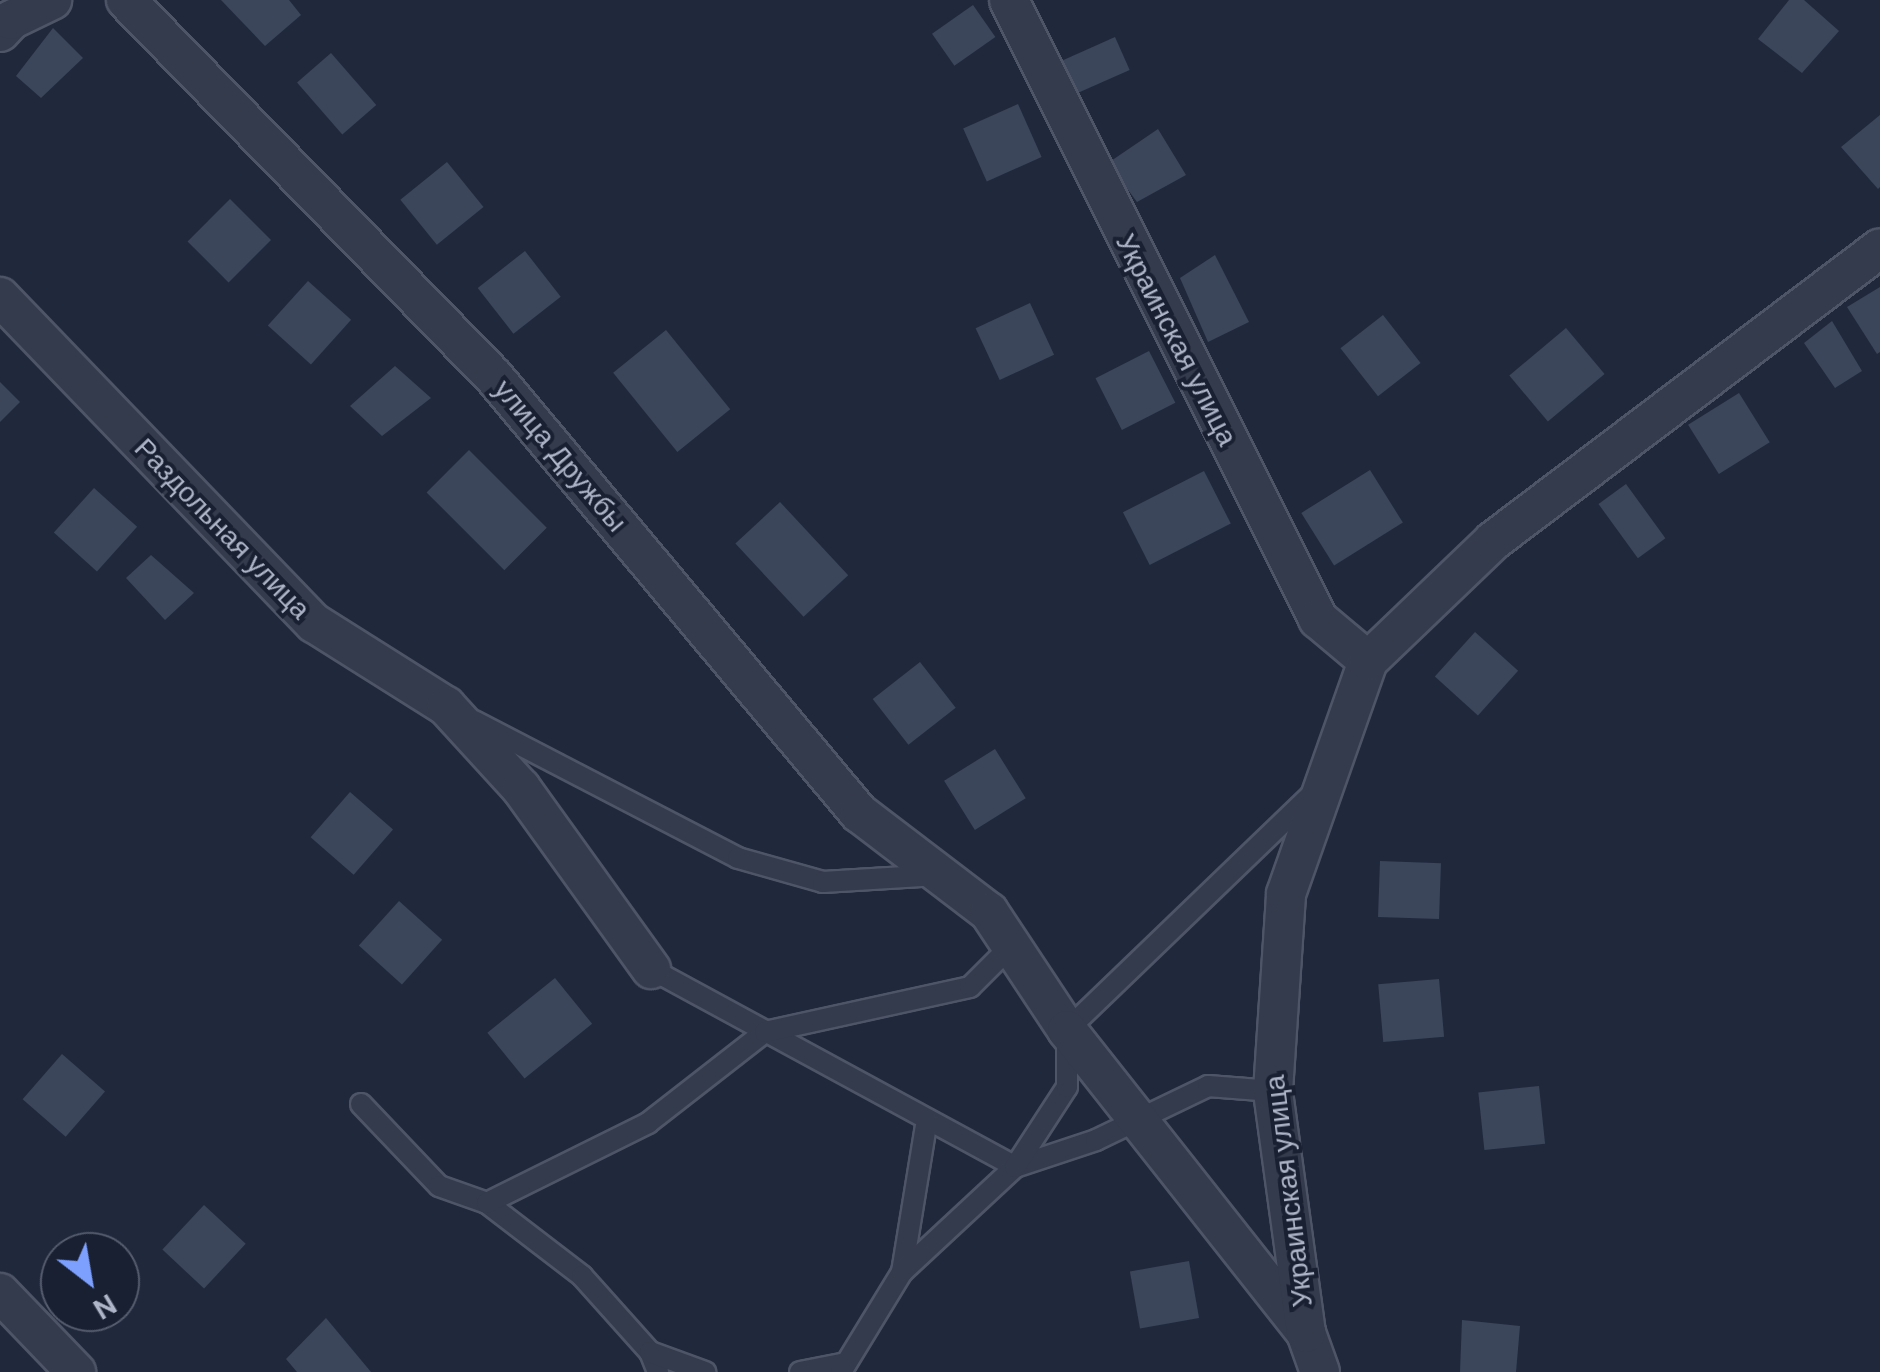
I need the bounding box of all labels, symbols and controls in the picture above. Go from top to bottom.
street label: Украинская улица [1108,229,1244,451]
street label: улица Дружбы [487,373,633,539]
street label: Раздольная улица [127,432,317,626]
street label: Украинская улица [1258,1073,1320,1309]
north arrow [40,1232,140,1332]
text: N [86,1285,123,1328]

